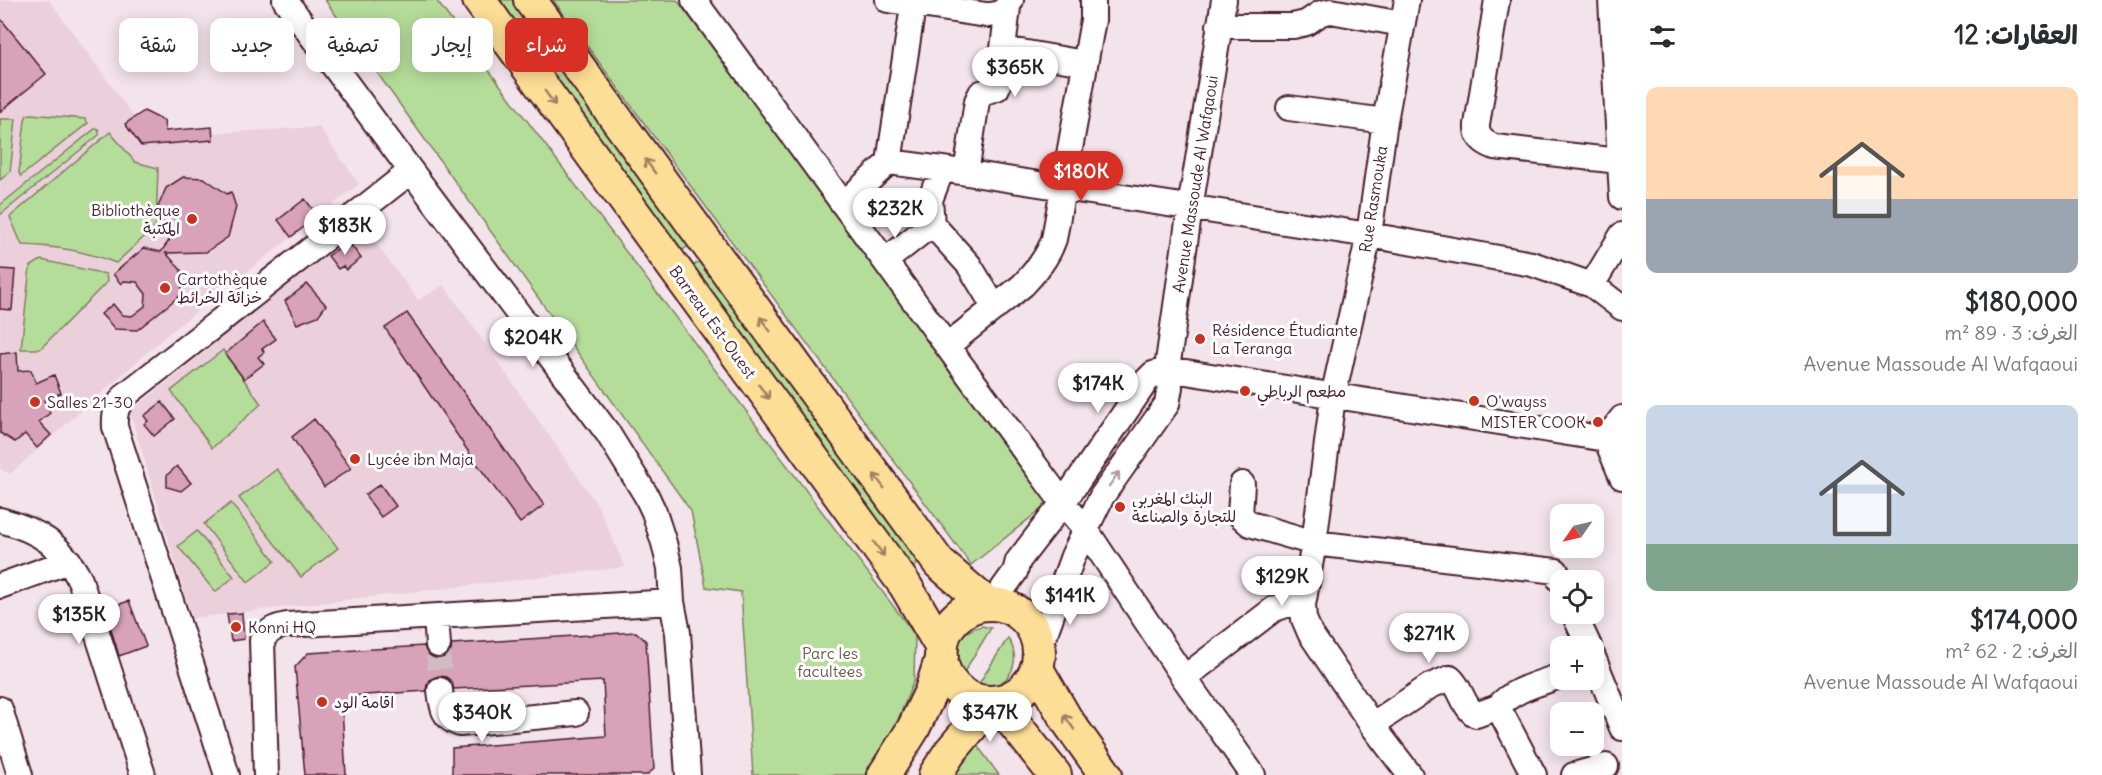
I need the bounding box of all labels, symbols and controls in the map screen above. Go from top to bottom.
chip: شقة [119,18,198,72]
chip: جديد [210,18,294,72]
chip: تصفية [306,18,400,72]
chip: إيجار [412,18,493,72]
chip: شراء [505,18,588,72]
text: العقارات: 12 [1954,18,2078,51]
icon: filters [1646,20,1679,53]
pin: $365K [973,47,1057,98]
text: $365K [986,54,1044,79]
street label: Avenue Massoude Al Wafqaoui [1168,74,1222,294]
one-way arrow [544,90,557,106]
icon: home [1808,126,1916,234]
street label: Rue Rasmouka [1355,144,1391,254]
pin: $180K [1039,151,1123,202]
one-way arrow [644,158,656,174]
text: $180K [1053,158,1109,183]
pin: $232K [853,188,937,239]
text: $232K [867,195,923,220]
place label: Bibliothèque المكتبة [91,200,180,238]
pin: $183K [303,205,387,256]
marker: Bibliothèque المكتبة [185,212,199,226]
text: $183K [318,212,372,237]
street label: Barreau Est-Ouest [665,262,761,383]
place label: Cartothèque خزائة الخرائط [177,269,267,307]
marker: Cartothèque خزائة الخرائط [158,281,172,295]
text: $180,000 [1965,285,2078,318]
one-way arrow [758,316,771,332]
pin: $204K [491,317,575,368]
place label: Résidence Étudiante La Teranga [1212,320,1358,358]
text: الغرف: 3 · 89 m² [1944,320,2078,345]
text: $204K [503,324,563,349]
marker: Résidence Étudiante La Teranga [1193,332,1207,346]
text: Avenue Massoude Al Wafqaoui [1803,351,2078,376]
pin: $174K [1056,363,1140,414]
text: $174K [1072,370,1124,395]
place label: مطعم الرباطي [1257,381,1346,406]
one-way arrow [758,383,770,399]
marker: مطعم الرباطي [1238,384,1252,398]
place label: O'wayss [1486,391,1547,411]
place label: Salles 21-30 [47,392,133,412]
marker: O'wayss [1467,394,1481,408]
marker: Salles 21-30 [28,395,42,409]
place label: MISTER COOK [1480,412,1586,432]
marker: MISTER COOK [1591,415,1605,429]
icon: home [1808,444,1916,552]
place label: Lycée ibn Maja [367,449,474,469]
marker: Lycée ibn Maja [348,452,362,466]
one-way arrow [1108,472,1120,488]
one-way arrow [873,474,886,490]
place label: البنك المغربي للتجارة والصناعة [1132,488,1236,526]
marker: البنك المغربي للتجارة والصناعة [1113,500,1127,514]
north arrow [1550,504,1604,558]
map controls [1550,504,1604,756]
one-way arrow [872,541,885,557]
pin: $129K [1240,556,1324,607]
text: $129K [1255,563,1309,588]
button: locate [1550,570,1604,624]
pin: $141K [1028,575,1112,626]
text: $141K [1045,582,1095,607]
pin: $135K [37,594,121,645]
text: $135K [52,601,106,626]
text: $174,000 [1970,603,2078,636]
pin: $271K [1387,613,1471,664]
place label: Konni HQ [248,617,316,637]
marker: Konni HQ [229,620,243,634]
text: $271K [1403,620,1455,645]
button: + [1550,636,1604,690]
text: الغرف: 2 · 62 m² [1945,638,2078,663]
park label: Parc les facultees [798,643,862,681]
text: Avenue Massoude Al Wafqaoui [1803,669,2078,694]
place label: اقامة الود [334,692,394,713]
pin: $340K [440,692,524,743]
pin: $347K [948,692,1032,743]
marker: اقامة الود [315,695,329,709]
text: $340K [452,699,512,724]
text: $347K [962,699,1018,724]
button: − [1550,702,1604,756]
one-way arrow [1063,714,1075,731]

